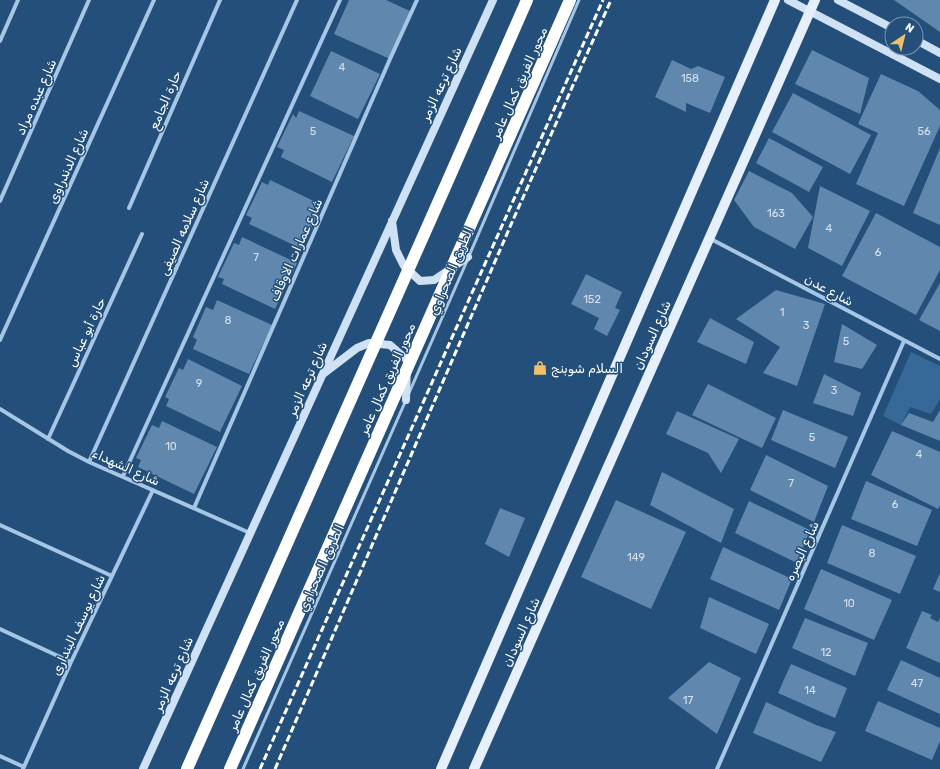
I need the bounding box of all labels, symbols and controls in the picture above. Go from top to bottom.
north arrow [884,16,924,56]
text: N [902,21,916,36]
street label: محور الفريق كمال عامر [487,25,551,143]
street label: شارع ترعه الزمر [417,44,467,125]
street label: شارع عبده مراد [13,57,61,138]
house number: 4 [339,61,346,74]
street label: حارة الجامع [146,68,187,133]
house number: 158 [681,72,699,85]
house number: 5 [310,125,317,138]
house number: 56 [917,125,931,138]
street label: شارع الدندراوى [45,126,93,207]
street label: شارع سلامه الصيفى [156,176,214,279]
street label: شارع عمارات الاوقاف [267,196,327,304]
house number: 163 [767,207,785,220]
house number: 4 [826,222,833,235]
street label: الطريق الصحراوي [426,225,478,318]
house number: 6 [875,246,882,259]
house number: 7 [253,251,259,264]
street label: شارع عدن [801,271,856,311]
house number: 152 [583,293,601,306]
street label: حارة أبو عباس [63,295,109,369]
street label: شارع السودان [630,298,676,373]
house number: 1 [780,306,784,319]
house number: 8 [225,314,232,327]
house number: 3 [803,319,810,332]
street label: محور الفريق كمال عامر [355,321,419,439]
house number: 5 [843,335,850,348]
street label: شارع ترعه الزمر [283,339,332,420]
shop icon: السلام شوبنج [532,360,548,376]
place label: السلام شوبنج [551,361,623,378]
house number: 9 [196,377,202,390]
house number: 3 [831,384,838,397]
house number: 5 [809,431,816,444]
house number: 10 [165,440,177,453]
street label: شارع الشهداء [89,445,162,490]
house number: 4 [916,448,923,461]
house number: 7 [788,477,794,490]
house number: 6 [892,498,899,511]
street label: شارع البصره [782,519,824,584]
street label: الطريق الصحراوي [295,522,349,615]
house number: 8 [869,547,876,560]
house number: 149 [627,551,645,564]
street label: شارع يوسف البندارى [48,572,110,679]
street label: شارع السودان [499,595,545,670]
house number: 10 [843,597,855,610]
street label: محور الفريق كمال عامر [224,617,288,735]
street label: شارع ترعه الزمر [149,634,198,715]
house number: 12 [820,646,832,659]
house number: 47 [911,677,923,690]
house number: 14 [804,684,816,697]
house number: 17 [683,694,694,707]

